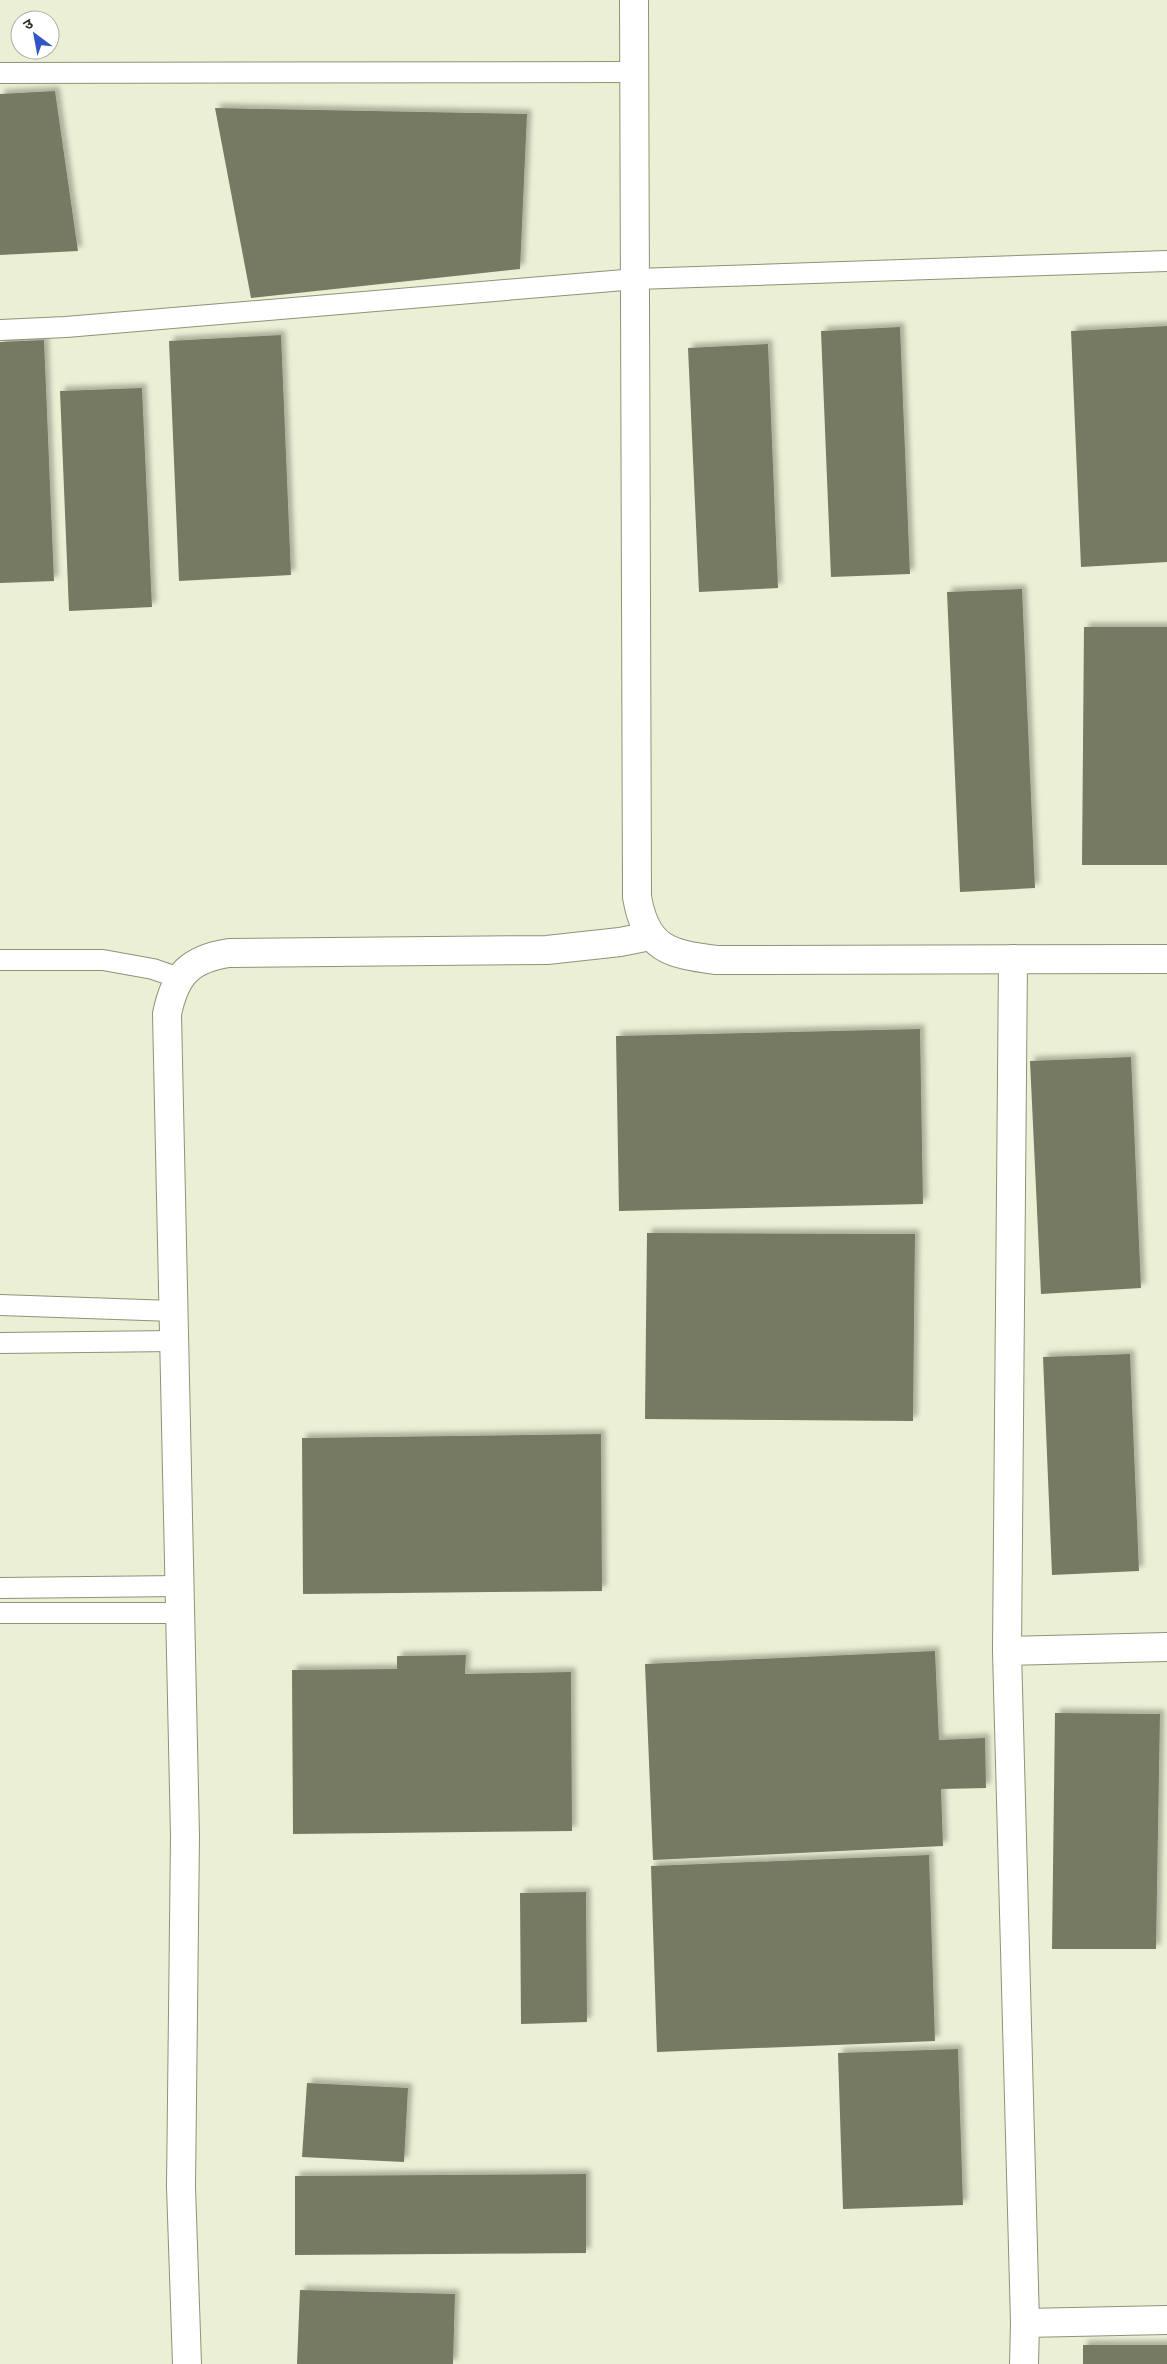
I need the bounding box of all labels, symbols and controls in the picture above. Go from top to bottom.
north arrow [10,10,60,60]
text: उ [20,14,37,33]

